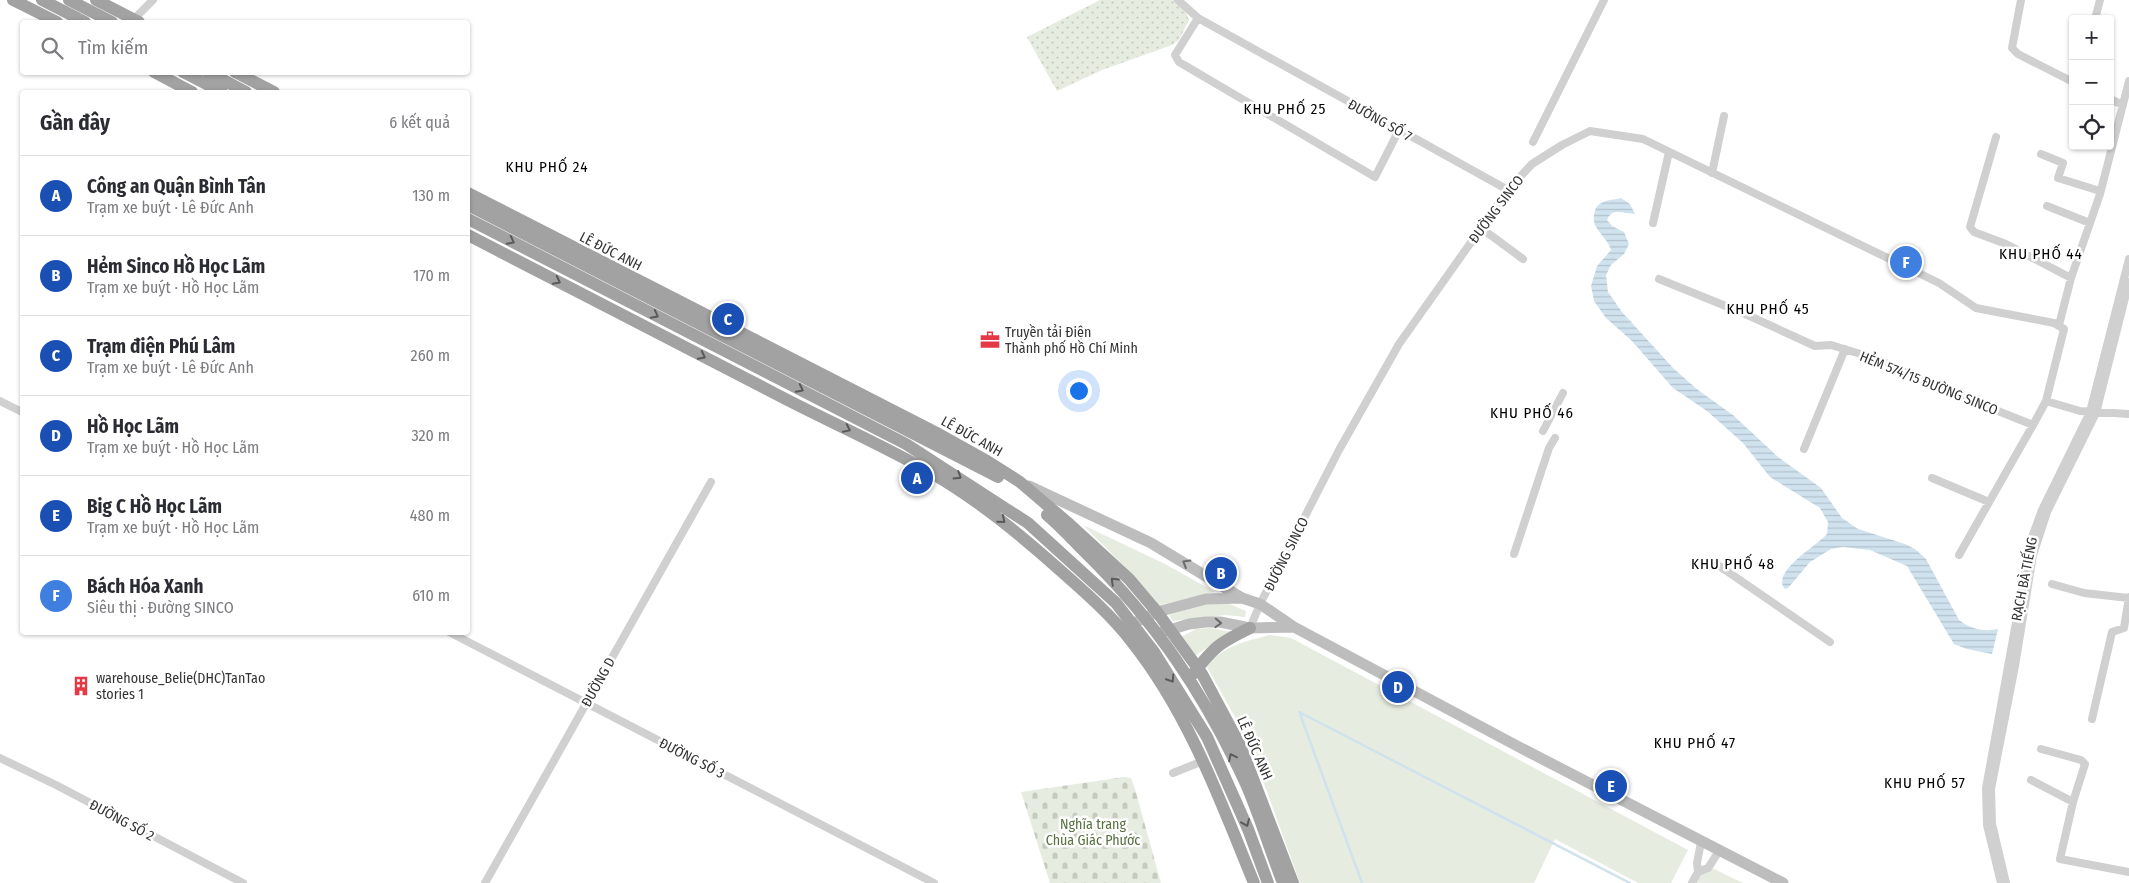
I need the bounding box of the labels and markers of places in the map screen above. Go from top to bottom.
pin: F [1890,243,1922,281]
pin: C [712,300,744,338]
place label: Truyền tải Điện Thành phố Hồ Chí Minh [1005,323,1138,357]
office icon: Truyền tải Điện Thành phố Hồ Chí Minh [979,329,1001,351]
pin: A [901,459,933,497]
pin: B [1205,554,1237,592]
pin: D [1382,668,1414,706]
place label: warehouse_Belie(DHC)TanTao stories 1 [96,670,265,703]
building icon: warehouse_Belie(DHC)TanTao stories 1 [70,675,92,697]
pin: E [1595,767,1627,805]

